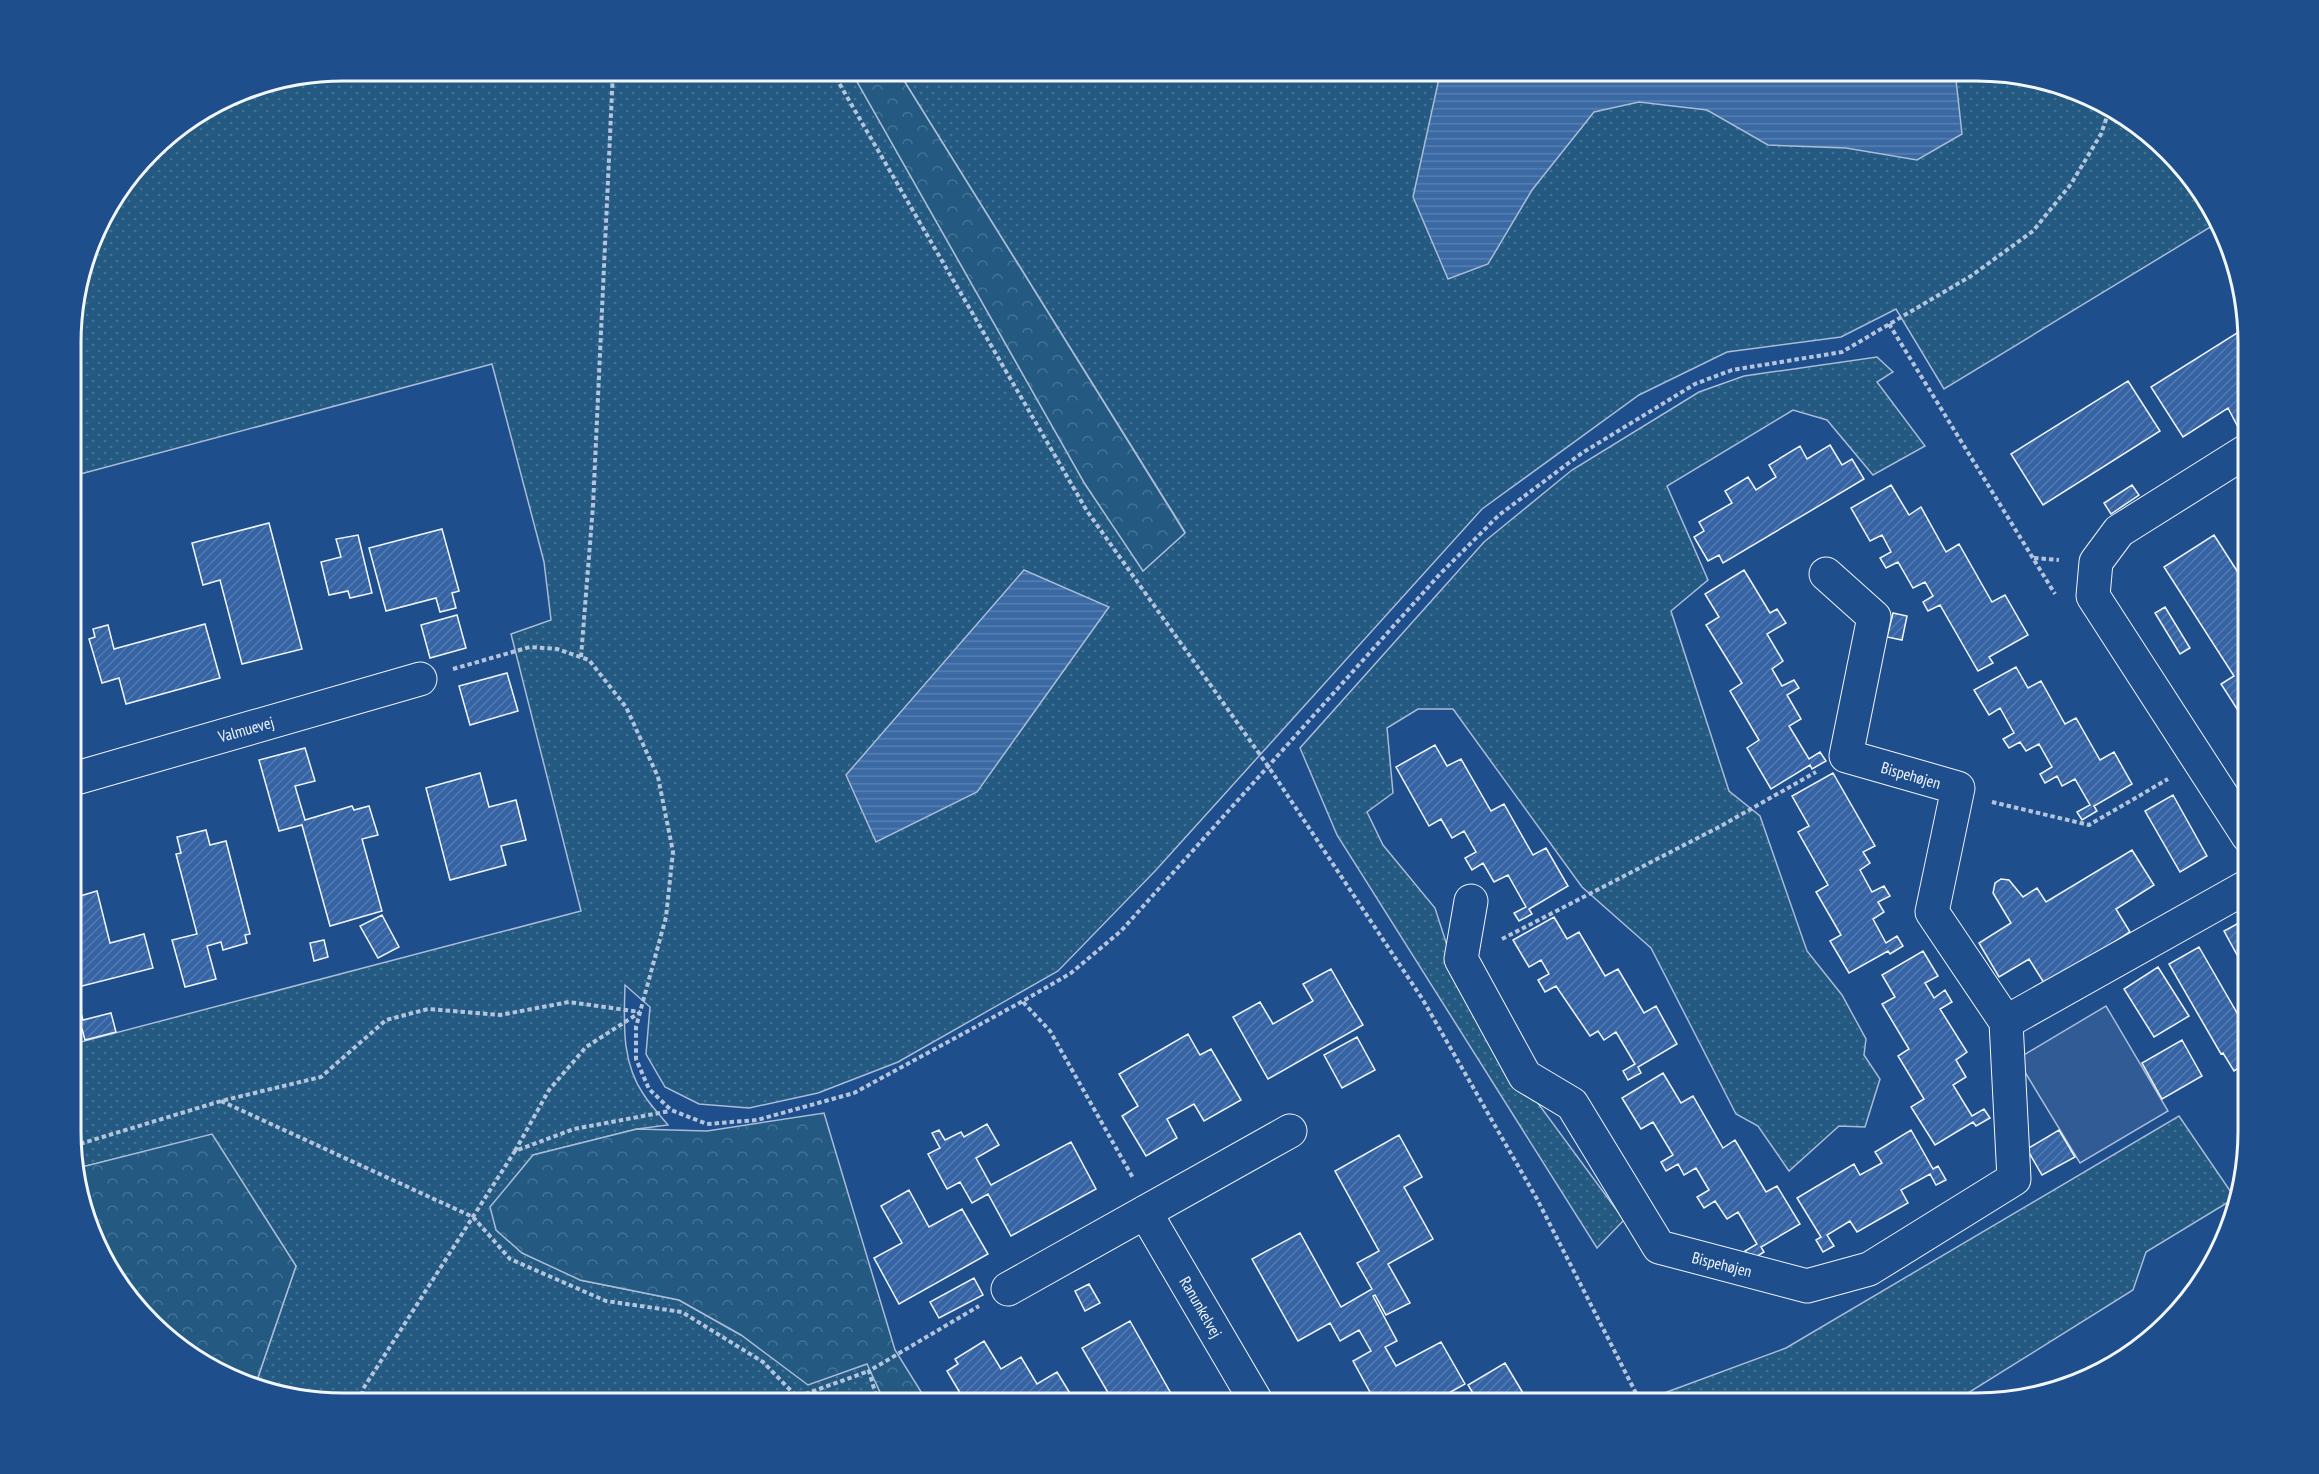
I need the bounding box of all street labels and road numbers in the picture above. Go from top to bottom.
street label: Valmuevej [215,712,276,747]
street label: Bispehøjen [1879,757,1943,793]
street label: Bispehøjen [1690,1247,1754,1281]
street label: Ranunkelvej [1175,1273,1227,1341]

